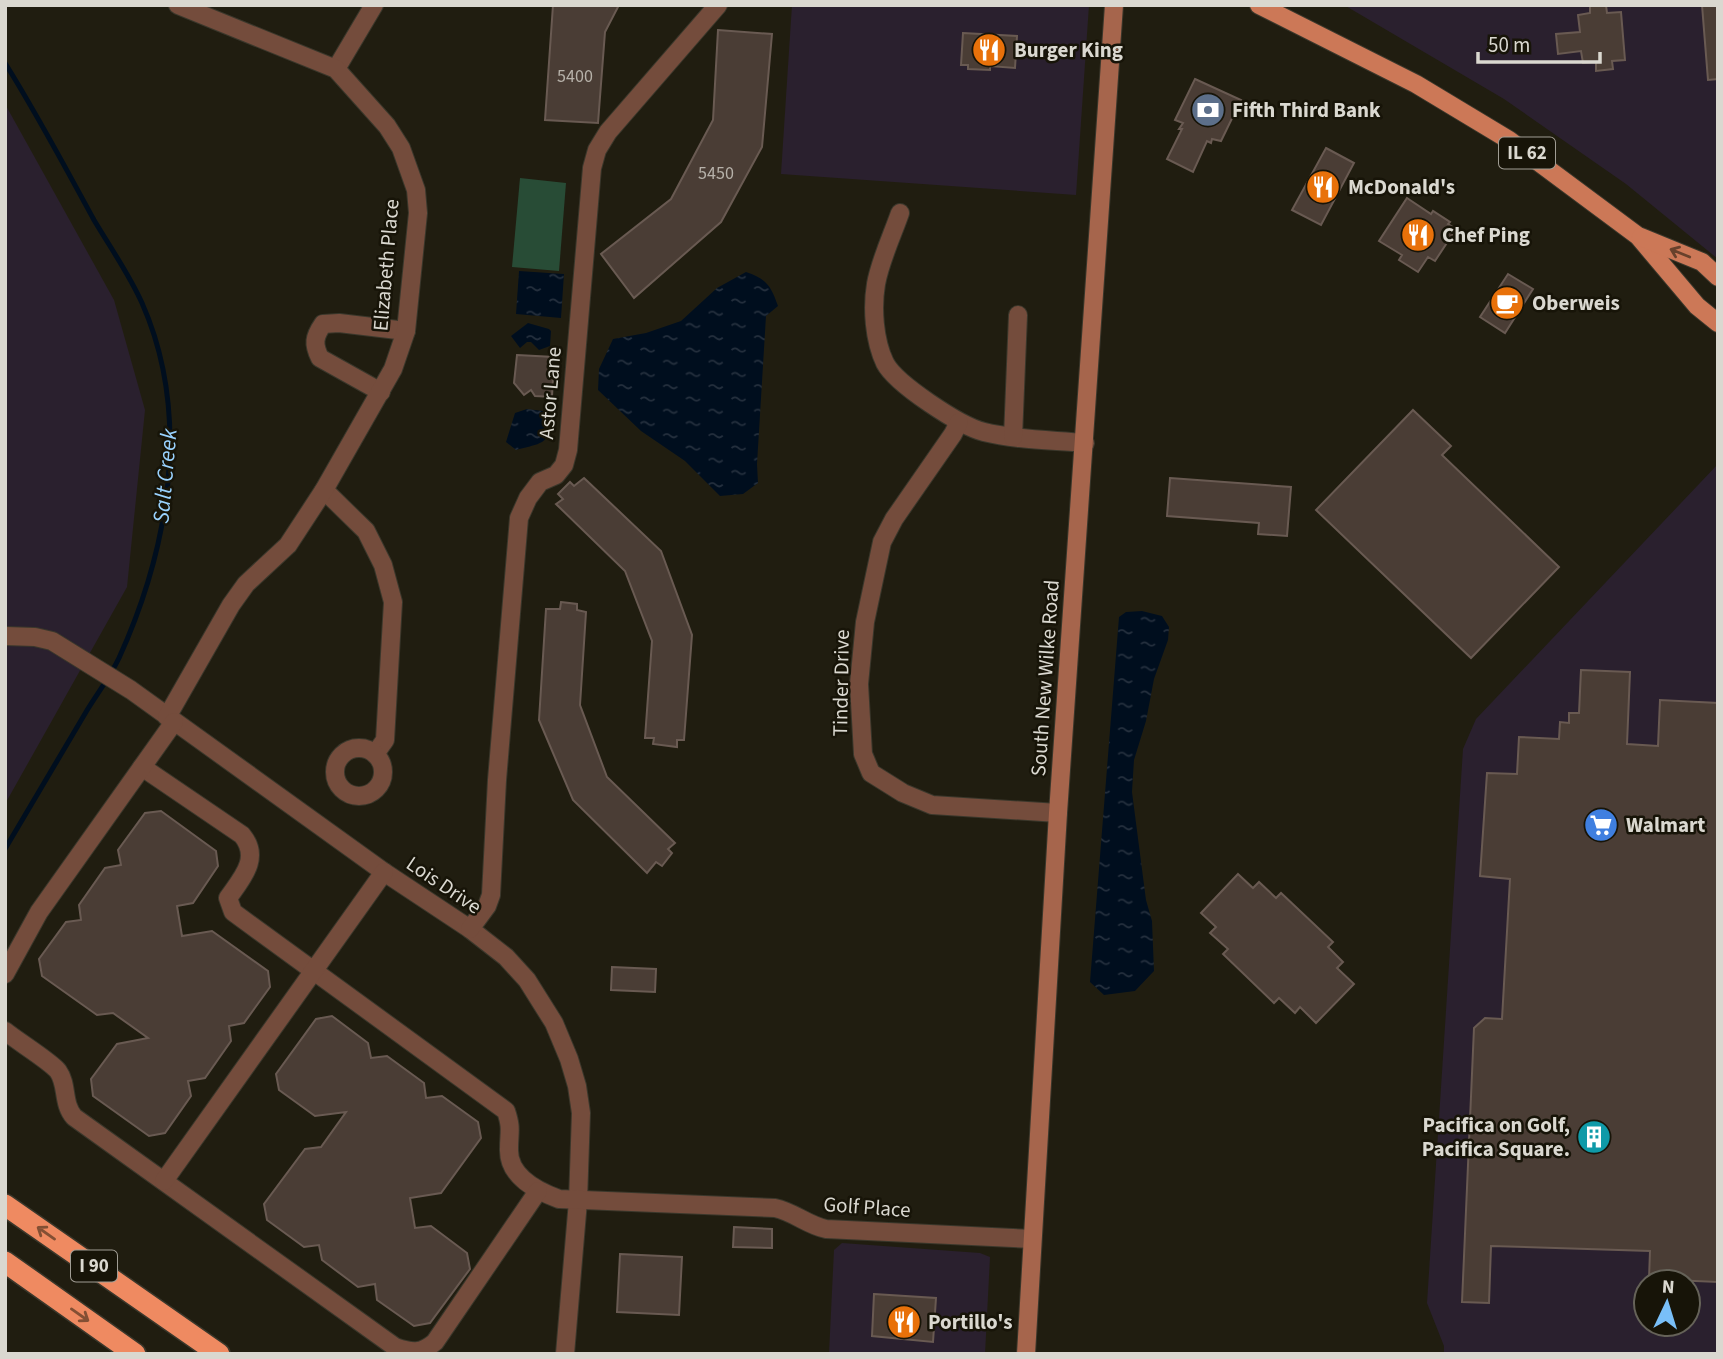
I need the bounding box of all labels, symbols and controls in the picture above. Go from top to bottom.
scale bar [1478,21,1600,65]
text: 50 m [1488,30,1530,60]
restaurant icon: Burger King [970,31,1008,69]
place label: Burger King [1014,35,1123,65]
house number: 5400 [557,64,593,89]
bank icon: Fifth Third Bank [1189,91,1227,129]
place label: Fifth Third Bank [1232,95,1381,125]
road number: IL 62 [1499,138,1555,168]
house number: 5450 [698,161,734,186]
restaurant icon: McDonald's [1304,168,1342,206]
place label: McDonald's [1348,172,1455,202]
street label: Elizabeth Place [365,198,407,332]
restaurant icon: Chef Ping [1399,216,1437,254]
place label: Chef Ping [1442,220,1530,250]
one-way arrow [1669,246,1691,259]
cafe icon: Oberweis [1488,284,1526,322]
place label: Oberweis [1532,288,1620,318]
street label: Astor Lane [531,346,569,440]
water label: Salt Creek [144,426,186,525]
street label: South New Wilke Road [1023,579,1067,777]
street label: Tinder Drive [825,629,857,737]
supermarket icon: Walmart [1582,806,1620,844]
place label: Walmart [1626,810,1705,840]
street label: Lois Drive [400,849,488,921]
place label: Pacifica on Golf, Pacifica Square. [1422,1110,1570,1164]
building icon: Pacifica on Golf, Pacifica Square. [1575,1118,1613,1156]
street label: Golf Place [822,1189,912,1225]
one-way arrow [37,1226,56,1240]
road number: I 90 [71,1250,117,1282]
north arrow [1632,1268,1702,1338]
text: N [1661,1274,1675,1301]
restaurant icon: Portillo's [885,1303,923,1341]
one-way arrow [70,1307,89,1322]
place label: Portillo's [928,1307,1012,1337]

